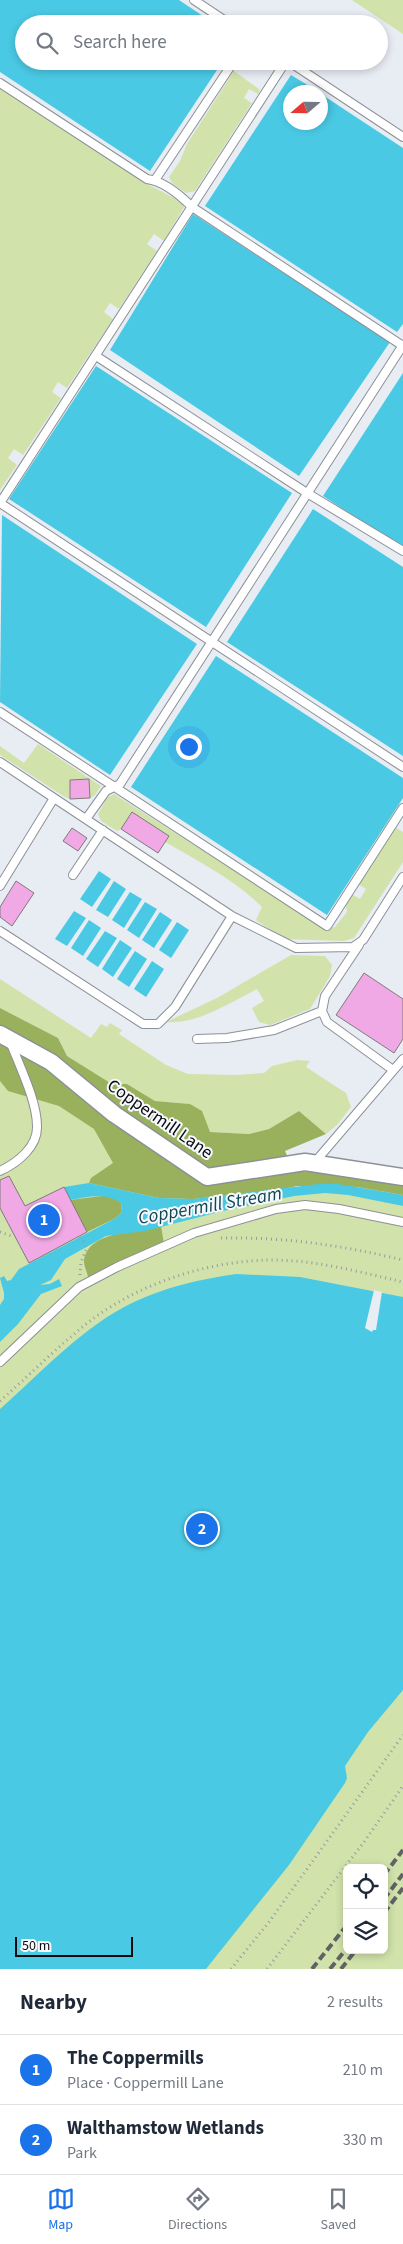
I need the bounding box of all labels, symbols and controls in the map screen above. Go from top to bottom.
search box [15,15,388,70]
icon: search [33,29,61,57]
text: Search here [73,29,167,56]
north arrow [283,85,328,130]
your location [176,734,202,760]
street label: Coppermill Lane [102,1073,218,1165]
water label: Coppermill Stream [136,1180,284,1232]
pin: 1 [28,1201,60,1239]
pin: 2 [186,1510,218,1548]
map controls [343,1864,388,1954]
button: locate [343,1864,388,1909]
button: layers [343,1909,388,1954]
scale bar [15,1934,132,1957]
text: 50 m [22,1936,50,1956]
text: Nearby [20,1987,87,2017]
text: 2 results [327,1991,383,2013]
text: The Coppermills [67,2045,204,2072]
text: 1 [32,2059,40,2081]
text: 210 m [343,2059,383,2081]
text: Place · Coppermill Lane [67,2072,224,2094]
text: Walthamstow Wetlands [67,2115,264,2142]
text: 2 [32,2129,40,2151]
text: 330 m [343,2129,383,2151]
text: Park [67,2142,97,2164]
tab: Map [47,2185,75,2235]
tab: Directions [168,2185,227,2235]
tab: Saved [321,2185,356,2235]

